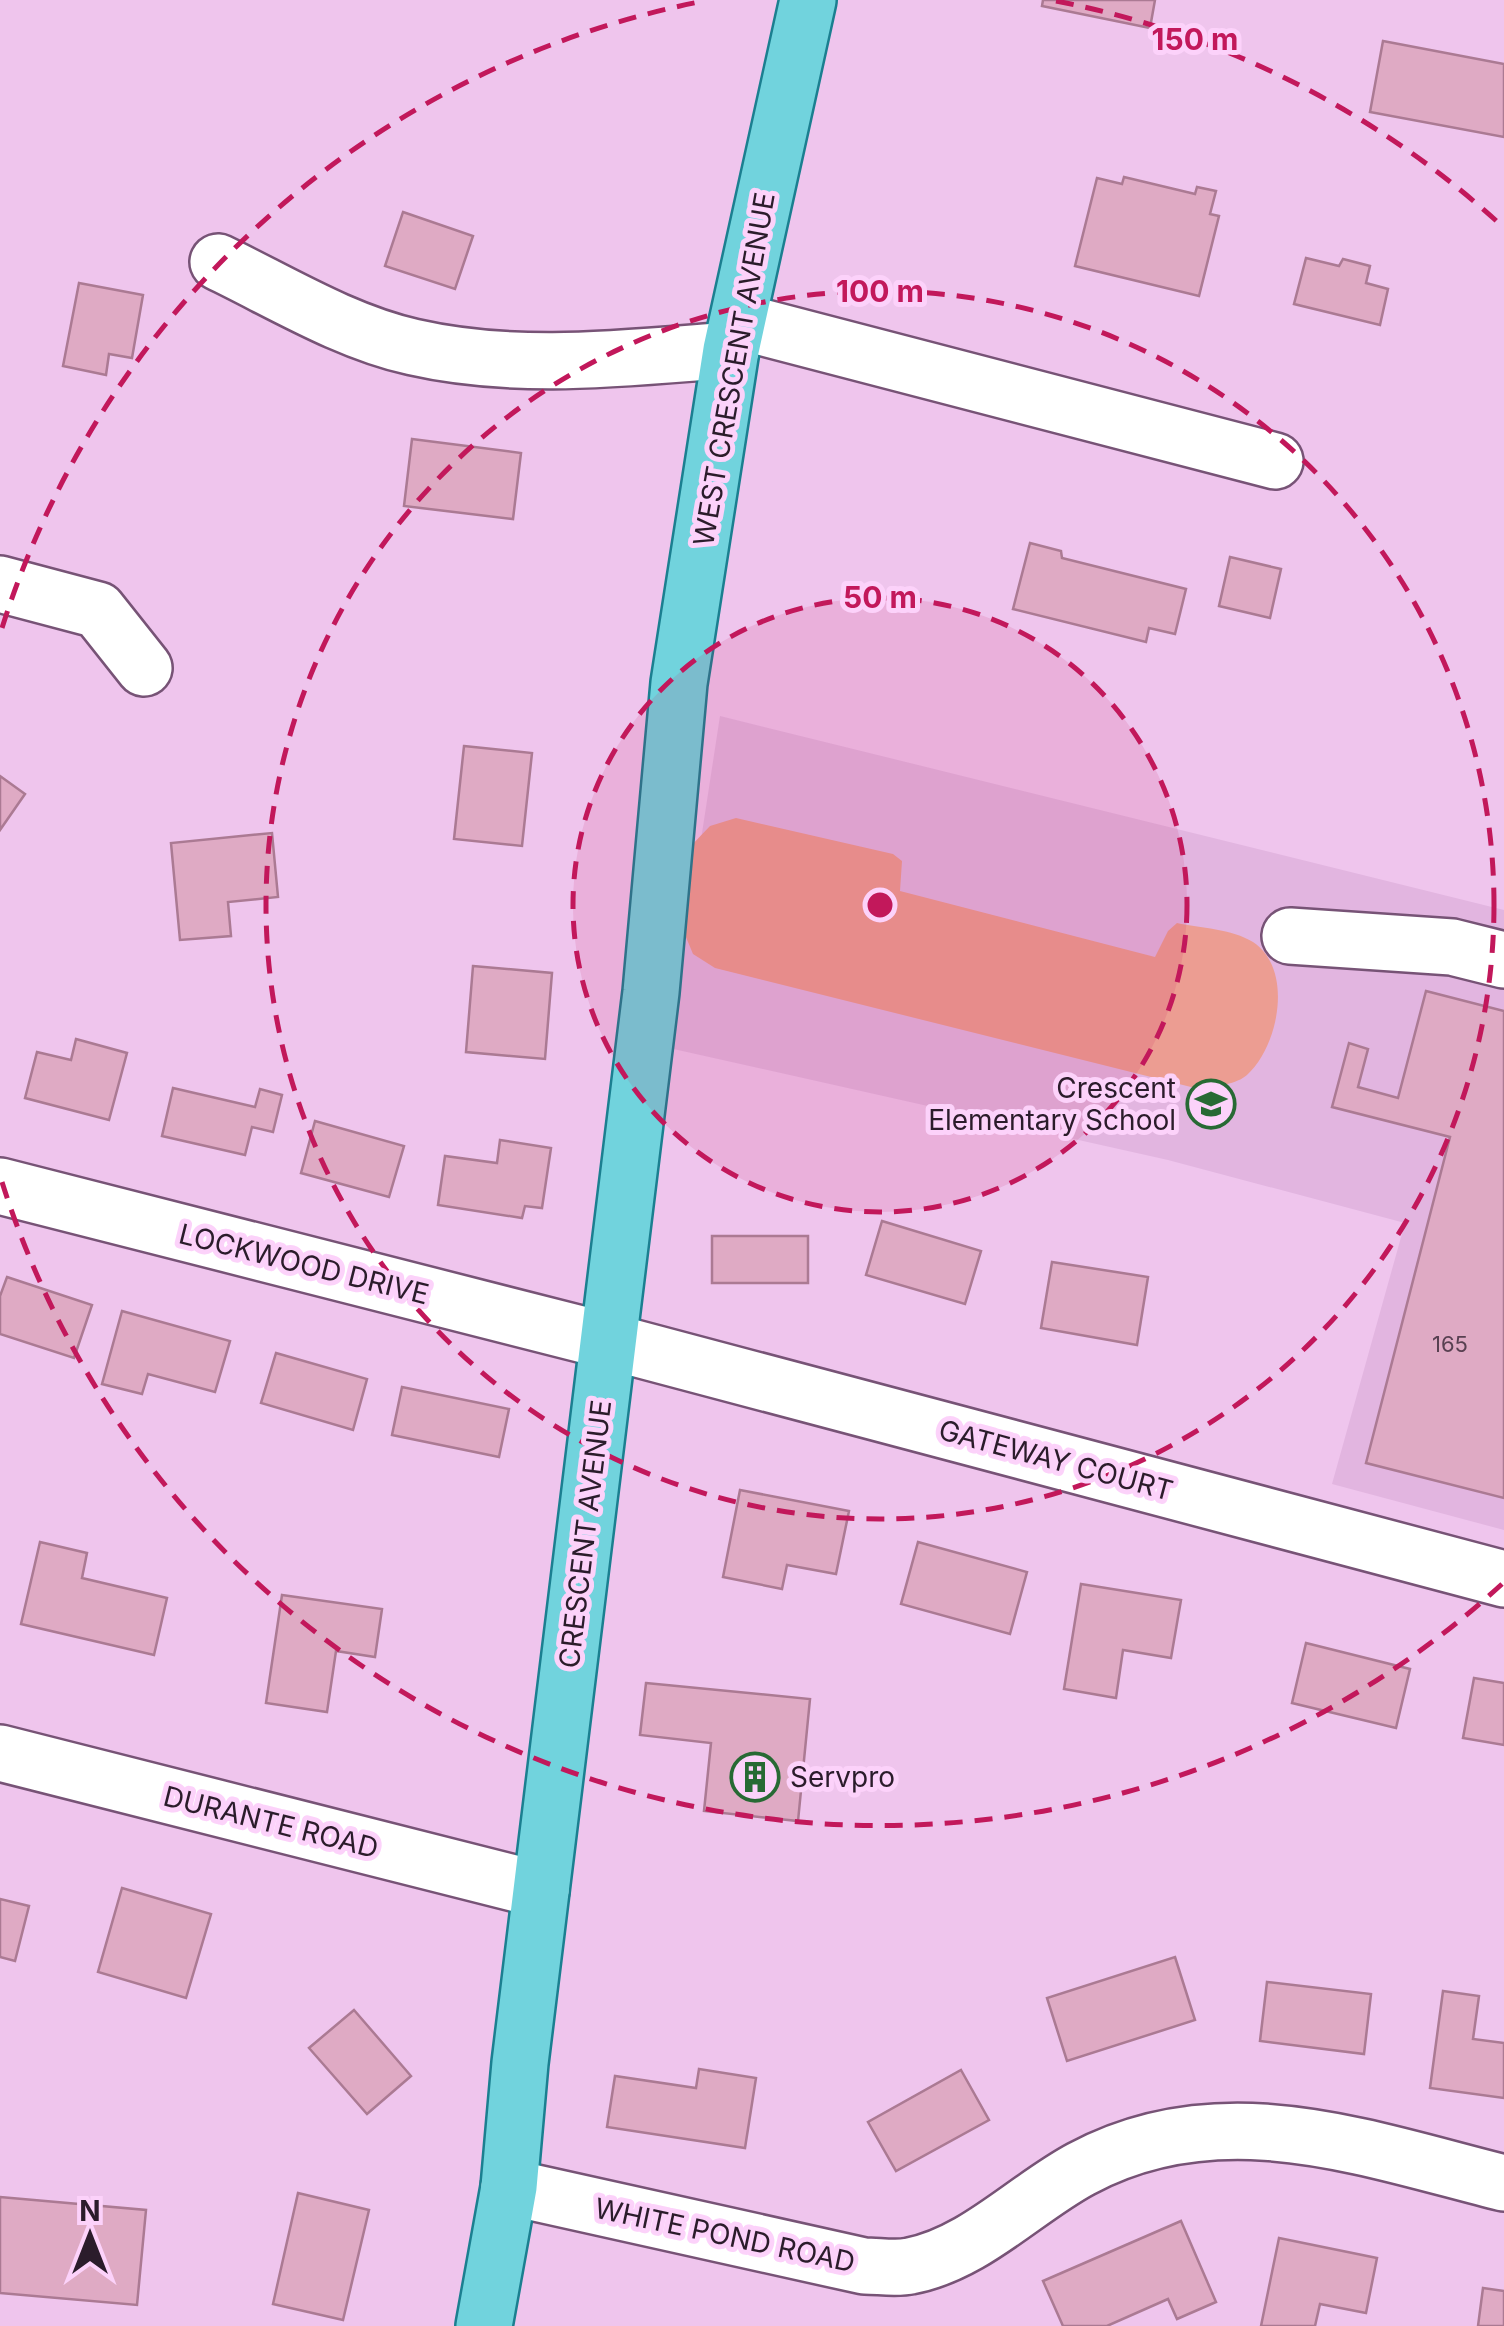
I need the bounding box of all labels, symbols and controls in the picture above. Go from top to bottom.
text: 150 m [1152,21,1238,57]
street label: WEST CRESCENT AVENUE [686,190,782,548]
text: 100 m [836,273,924,309]
text: 50 m [843,579,917,615]
centre of rings [862,887,898,923]
place label: Crescent Elementary School [928,1071,1176,1137]
school or university icon: Crescent Elementary School [1185,1078,1237,1130]
street label: LOCKWOOD DRIVE [176,1217,432,1311]
house number: 165 [1432,1331,1468,1357]
street label: CRESCENT AVENUE [552,1398,618,1670]
street label: GATEWAY COURT [935,1412,1177,1508]
building icon: Servpro [729,1751,781,1803]
place label: Servpro [790,1760,895,1794]
street label: DURANTE ROAD [160,1779,382,1865]
north arrow [40,2186,140,2286]
street label: WHITE POND ROAD [592,2191,858,2279]
text: N [79,2194,101,2228]

